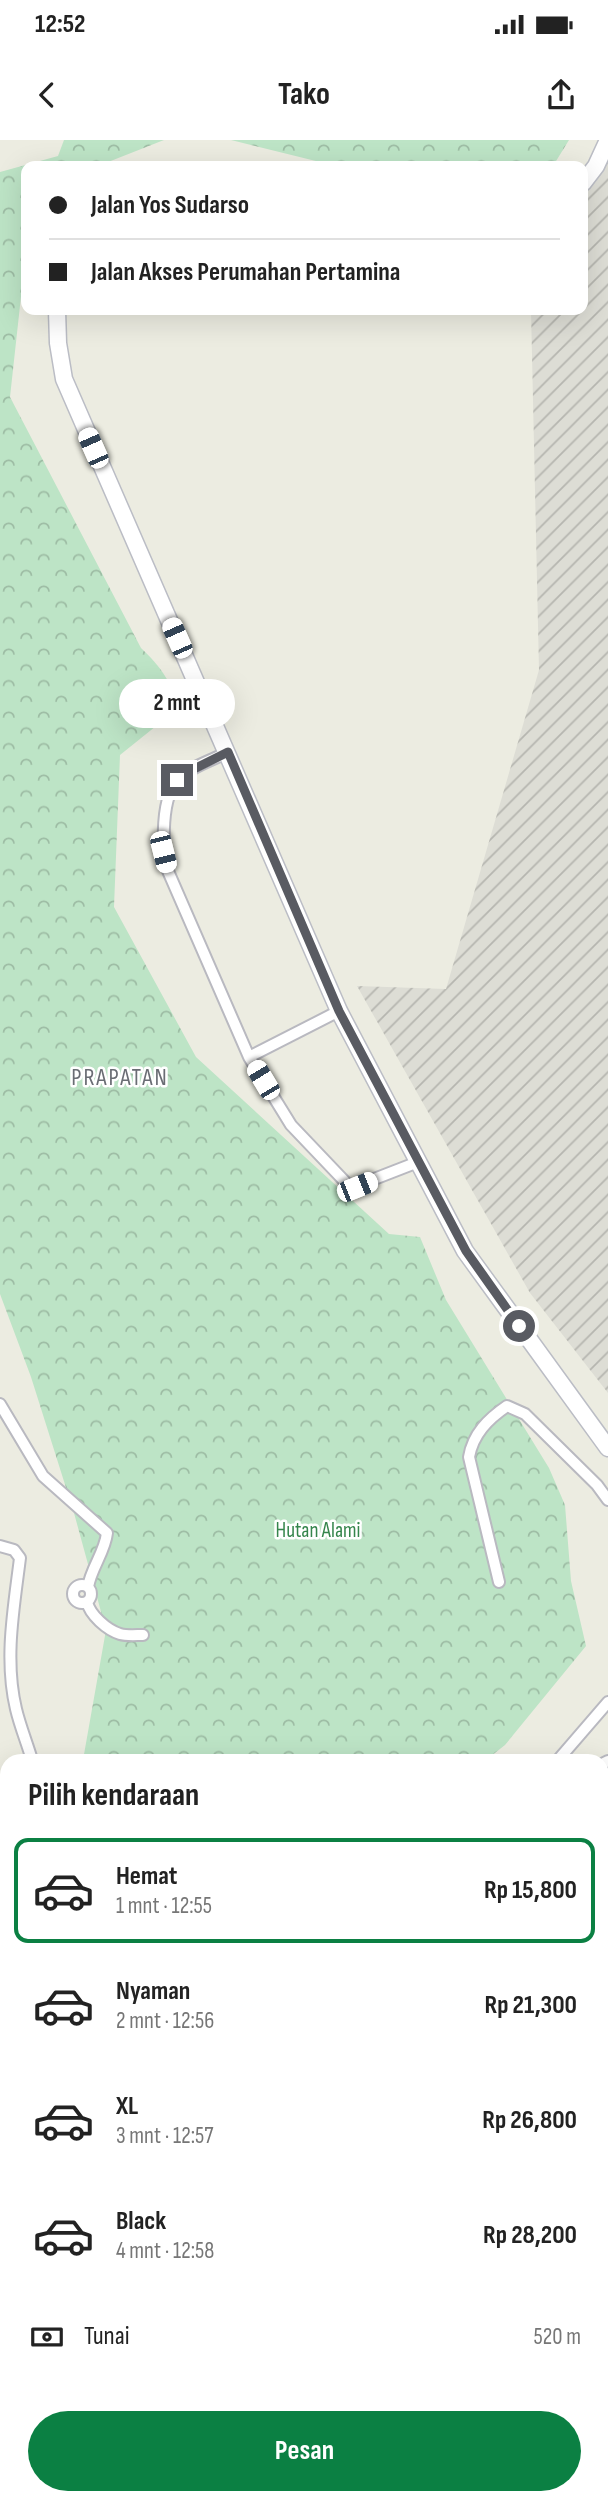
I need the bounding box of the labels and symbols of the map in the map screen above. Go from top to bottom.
car [75,425,112,471]
car [159,615,196,661]
callout: 2 mnt [119,678,235,728]
route end [161,764,193,796]
car [148,829,179,875]
car [244,1057,283,1103]
district label: PRAPATAN [71,1063,169,1092]
car [334,1169,381,1205]
route start [503,1310,535,1342]
park label: Hutan Alami [276,1518,360,1543]

